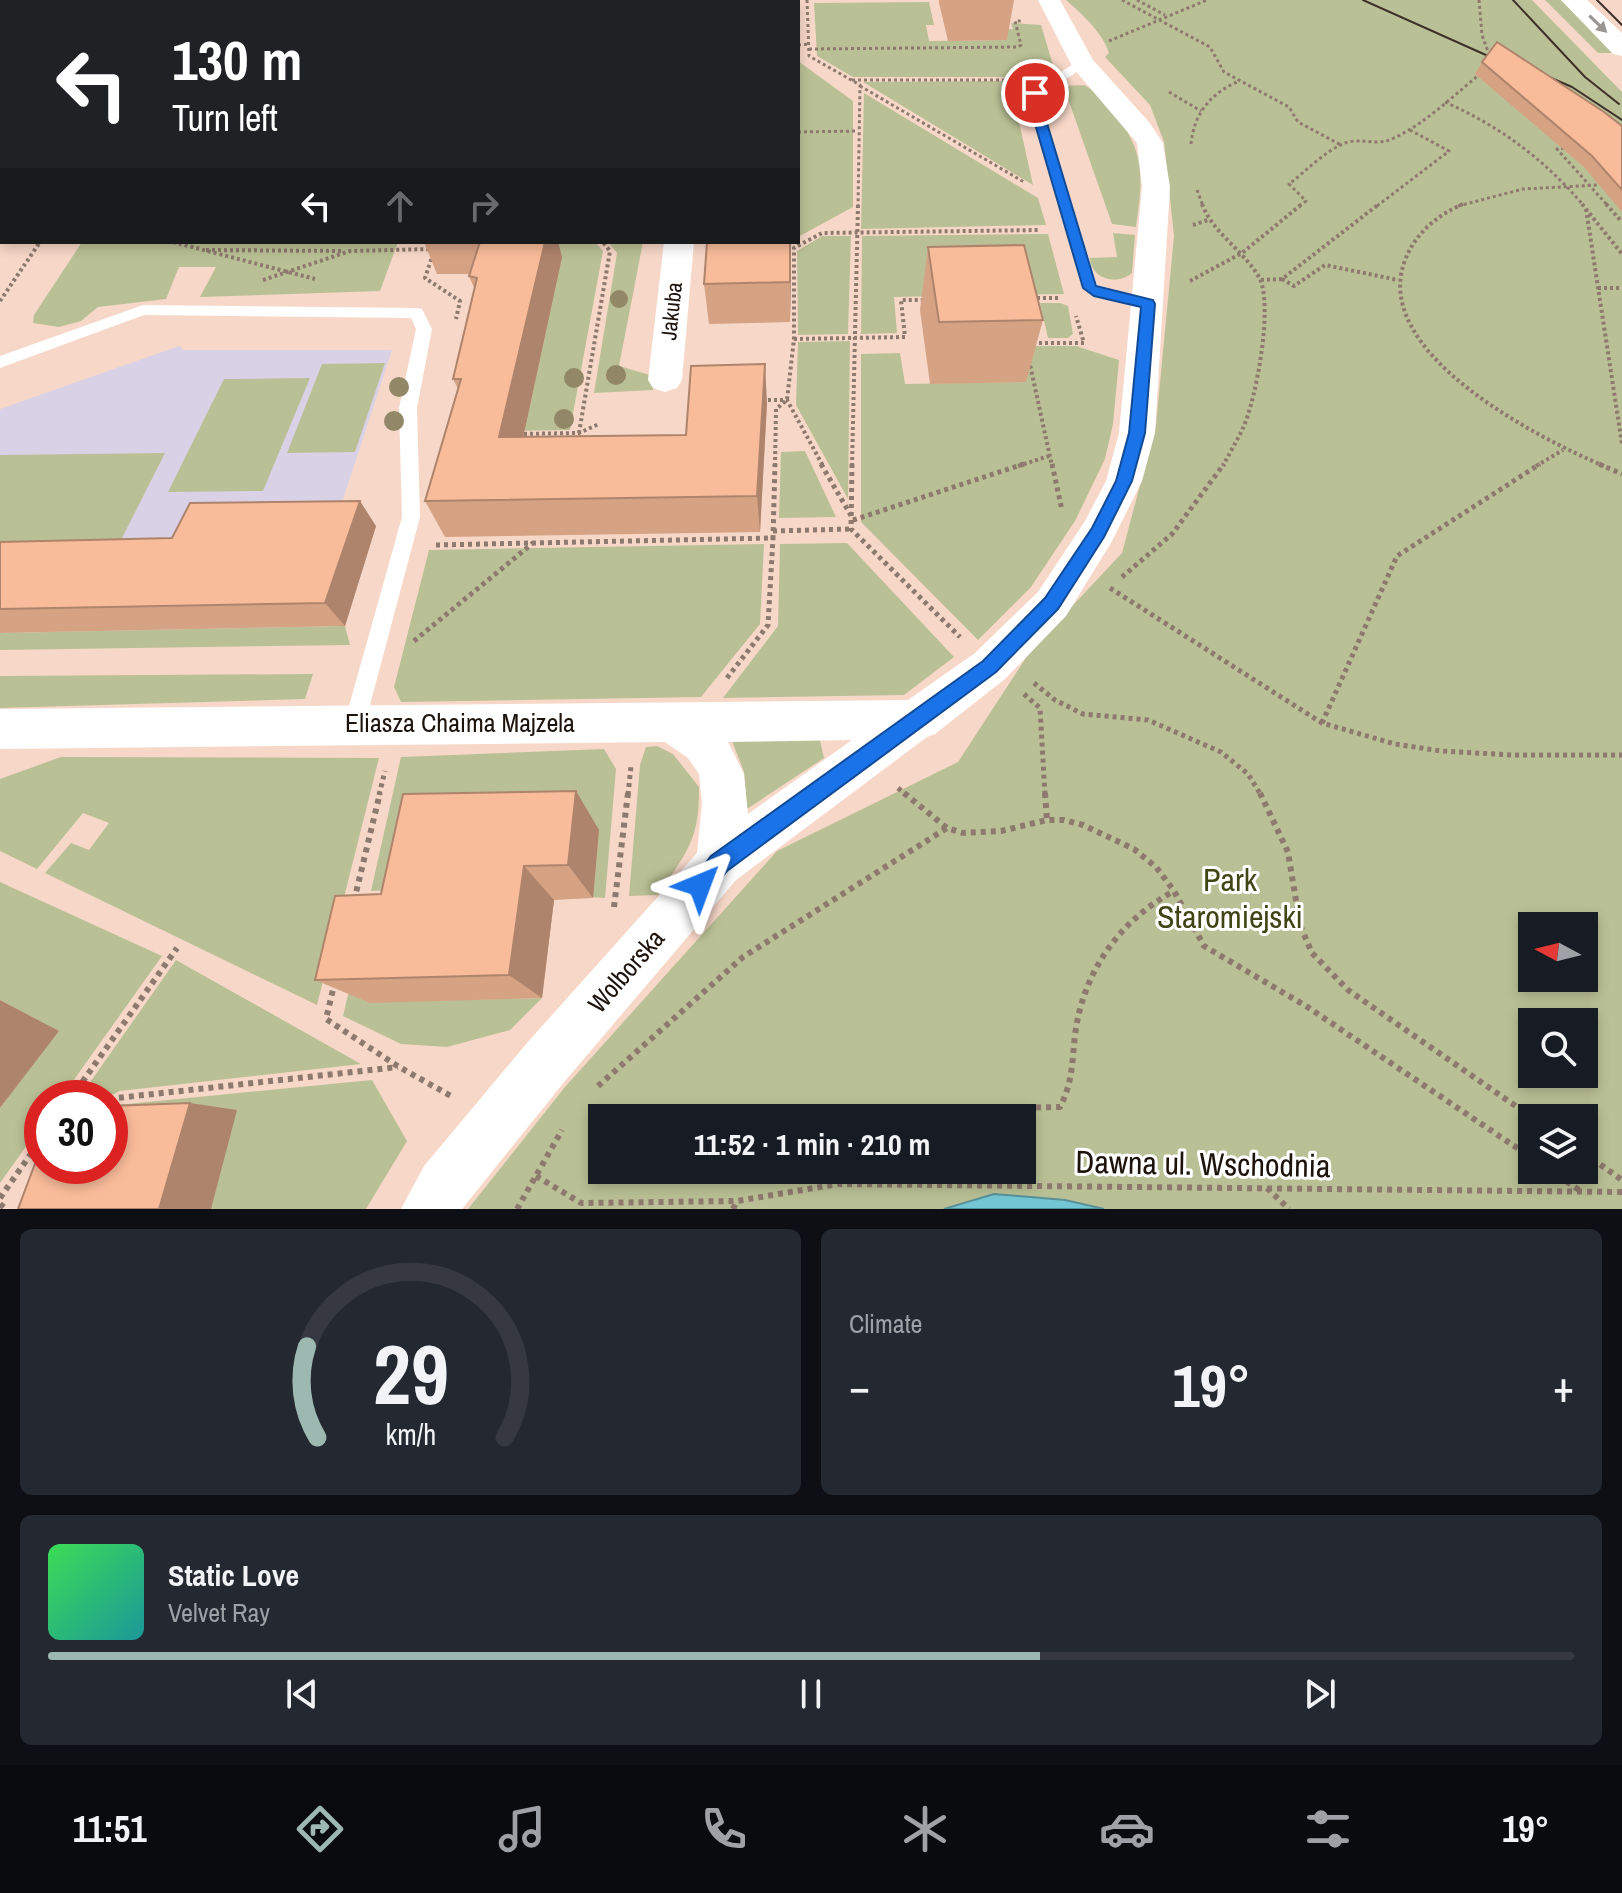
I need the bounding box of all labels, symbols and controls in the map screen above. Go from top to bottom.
one-way arrow [1588,14,1607,33]
text: 130 m [172,22,302,97]
icon: left [40,32,144,136]
pin [1001,59,1069,127]
icon: arrive [1013,71,1057,115]
text: Turn left [172,94,278,142]
icon: left [294,184,338,228]
icon: ahead [378,184,422,228]
icon: right [462,184,506,228]
street label: Jakuba [653,281,689,341]
street label: Eliasza Chaima Majzela [345,705,575,740]
position arrow [658,843,742,927]
park label: Park Staromiejski [1157,858,1303,938]
north arrow [1518,912,1598,992]
map controls [1518,912,1598,1184]
street label: Wolborska [579,921,672,1020]
button: search [1518,1008,1598,1088]
speed limit sign: 30 [24,1080,128,1184]
button: layers [1518,1104,1598,1184]
text: 11:52 · 1 min · 210 m [694,1124,930,1164]
street label: Dawna ul. Wschodnia [1075,1140,1331,1187]
text: Climate [849,1306,922,1341]
text: 29 [373,1318,448,1430]
text: 19° [1172,1345,1251,1426]
text: − [849,1356,870,1416]
text: + [1553,1356,1574,1416]
text: km/h [385,1415,436,1454]
text: Static Love [168,1555,299,1595]
text: Velvet Ray [168,1595,270,1630]
icon: previous [280,1672,324,1716]
icon: pause [789,1672,833,1716]
icon: next [1298,1672,1342,1716]
icon: directions [292,1801,348,1857]
icon: music [494,1801,550,1857]
icon: phone [696,1801,752,1857]
icon: climate [897,1801,953,1857]
icon: car [1099,1801,1155,1857]
icon: filters [1300,1801,1356,1857]
text: 11:51 [73,1805,147,1853]
text: 19° [1502,1805,1549,1853]

